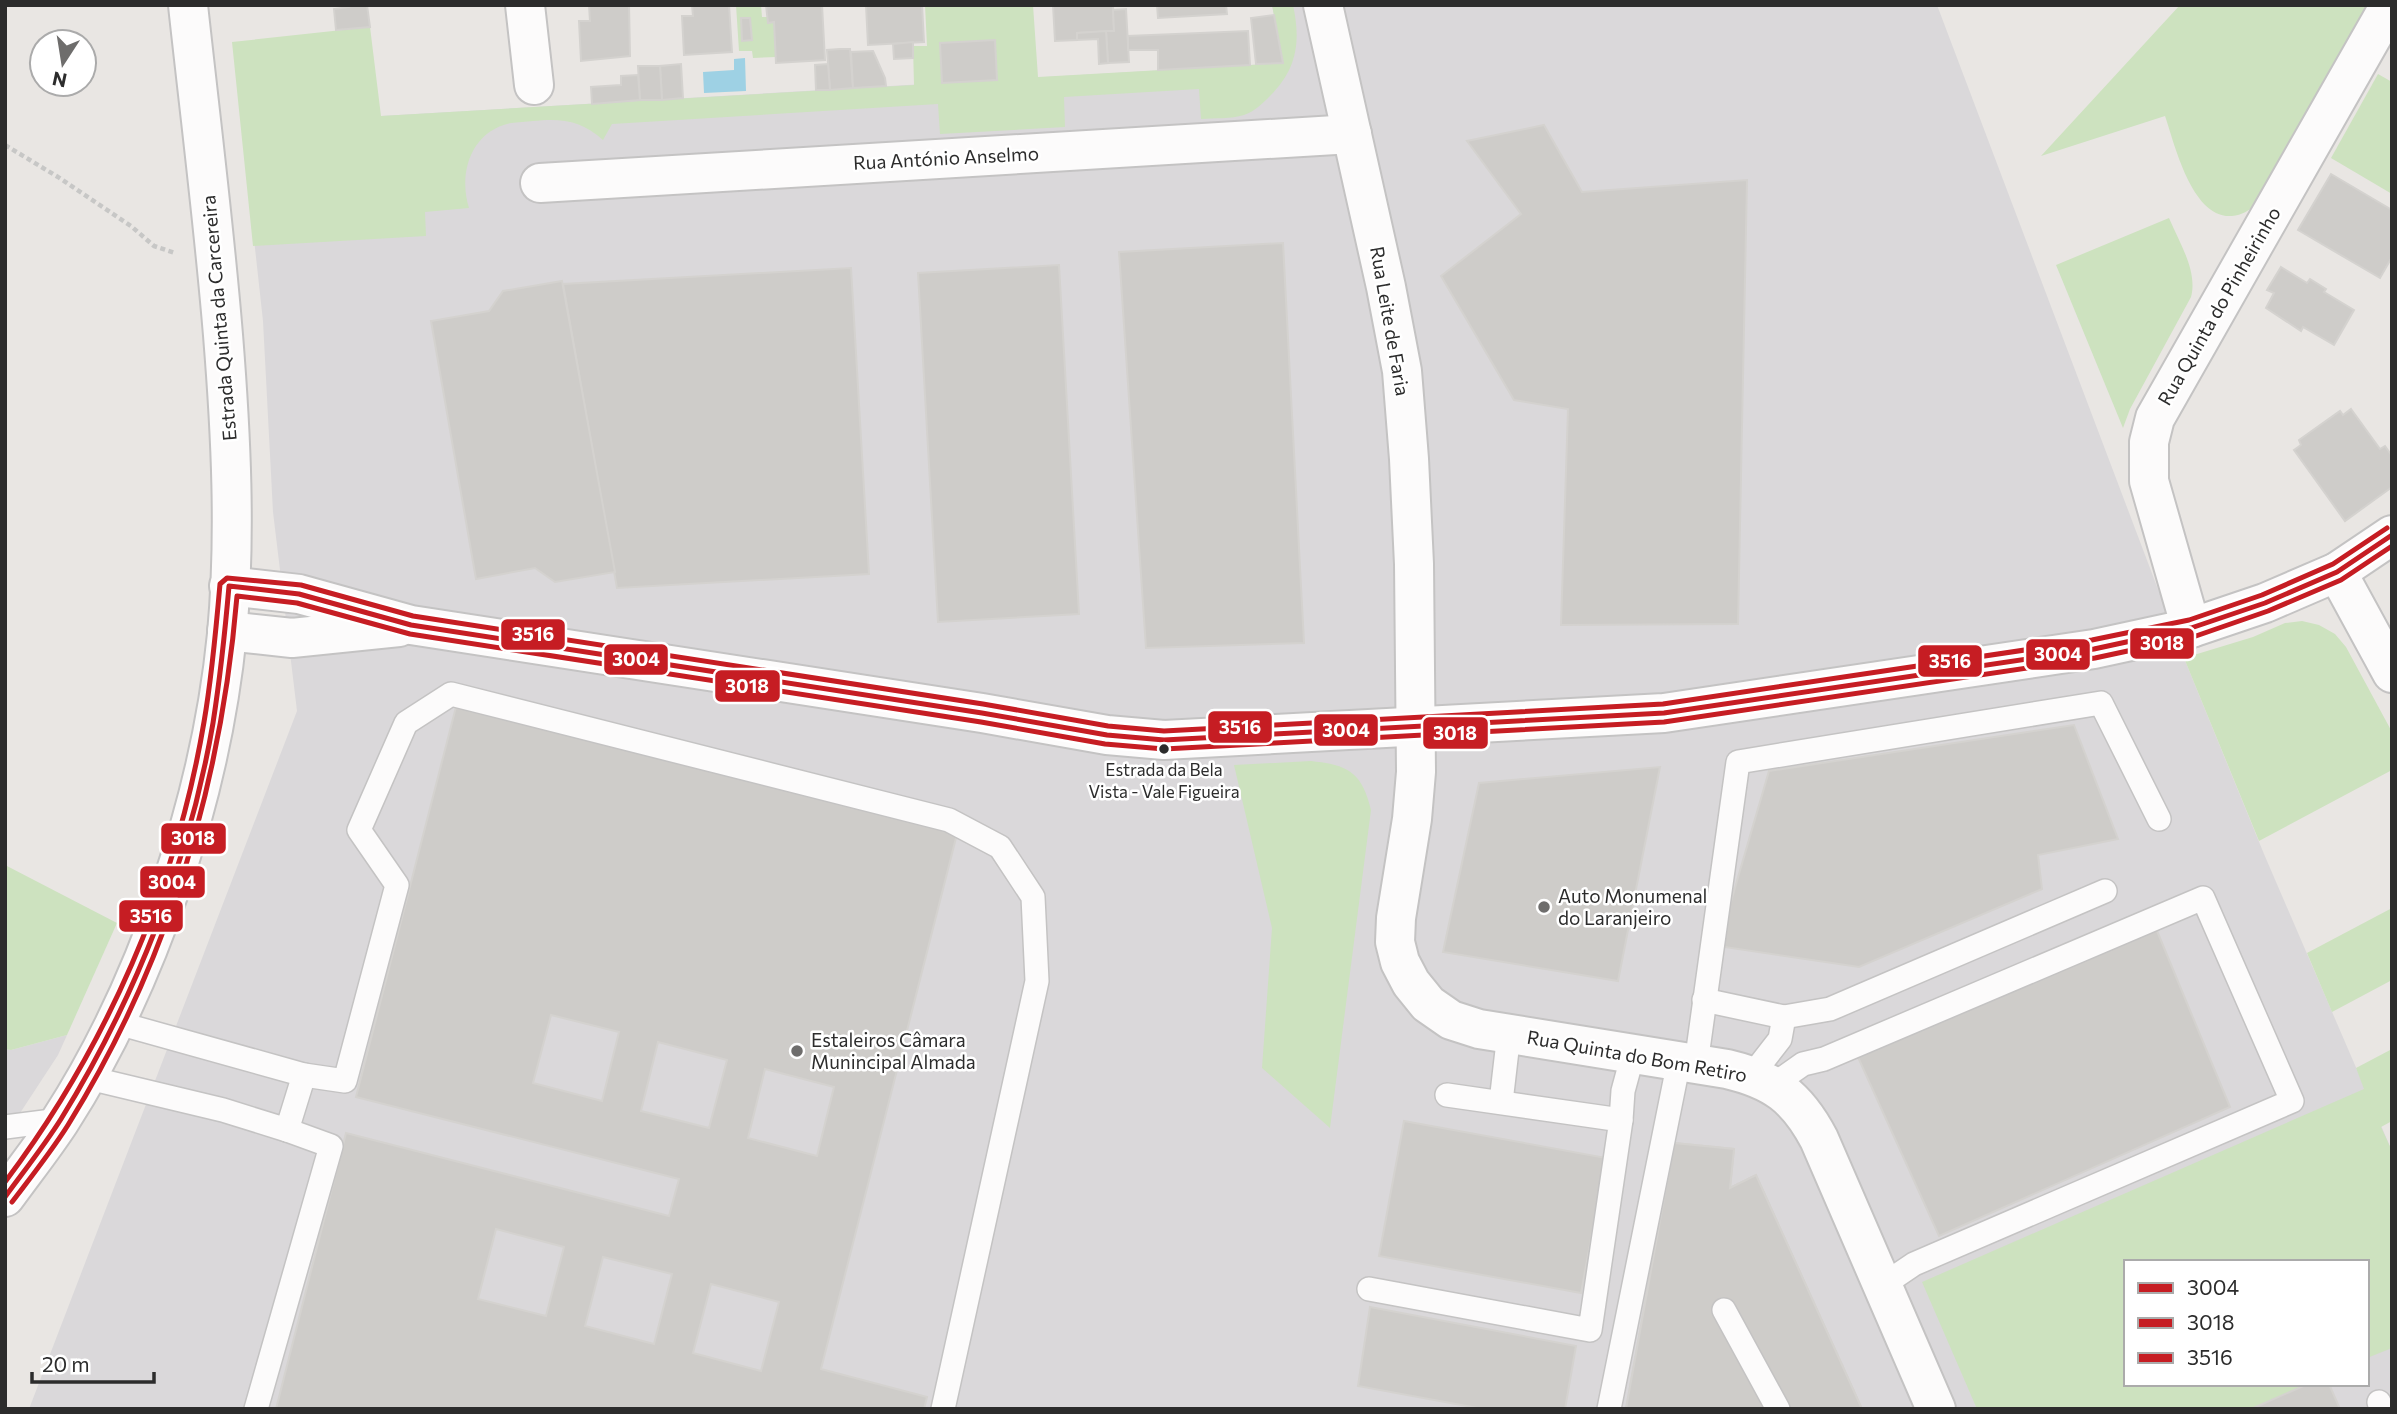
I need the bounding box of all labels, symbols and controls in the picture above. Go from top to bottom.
north arrow [28,28,98,98]
text: N [50,67,69,93]
street label: Rua António Anselmo [852,141,1039,174]
street label: Estrada Quinta da Carcereira [196,194,241,442]
street label: Rua Quinta do Pinheirinho [2152,203,2285,409]
street label: Rua Leite de Faria [1366,244,1415,397]
line badge: 3516 [500,618,566,651]
text: 3516 [512,622,554,645]
line badge: 3018 [2129,627,2195,660]
text: 3018 [2140,631,2184,654]
line badge: 3004 [2025,638,2091,671]
text: 3004 [2034,642,2082,665]
line badge: 3004 [603,643,669,676]
line badge: 3516 [1917,644,1983,678]
text: 3004 [612,647,660,670]
text: 3516 [1929,649,1971,672]
line badge: 3018 [714,669,781,703]
text: 3018 [725,674,769,697]
line badge: 3516 [1207,710,1273,744]
line badge: 3004 [1313,713,1379,747]
text: 3516 [1219,715,1261,738]
line badge: 3018 [1422,716,1489,750]
text: 3004 [1322,718,1370,741]
text: 3018 [1433,721,1477,744]
marker: Estrada da Bela Vista - Vale Figueira [1157,742,1171,756]
place label: Estrada da Bela Vista - Vale Figueira [1088,759,1240,802]
line badge: 3018 [160,822,227,855]
text: 3018 [171,826,215,849]
line badge: 3004 [139,865,206,899]
text: 3004 [148,870,196,893]
place label: Auto Monumenal do Laranjeiro [1558,884,1707,929]
line badge: 3516 [118,899,184,933]
marker: Auto Monumenal do Laranjeiro [1536,899,1552,915]
text: 3516 [130,904,172,927]
street label: Rua Quinta do Bom Retiro [1525,1025,1749,1086]
place label: Estaleiros Câmara Munincipal Almada [811,1028,976,1073]
marker: Estaleiros Câmara Munincipal Almada [789,1043,805,1059]
legend [2124,1260,2369,1386]
text: 3004 [2187,1274,2239,1299]
text: 3018 [2187,1309,2234,1334]
scale bar [32,1340,154,1384]
text: 3516 [2187,1344,2233,1369]
text: 20 m [42,1351,90,1376]

